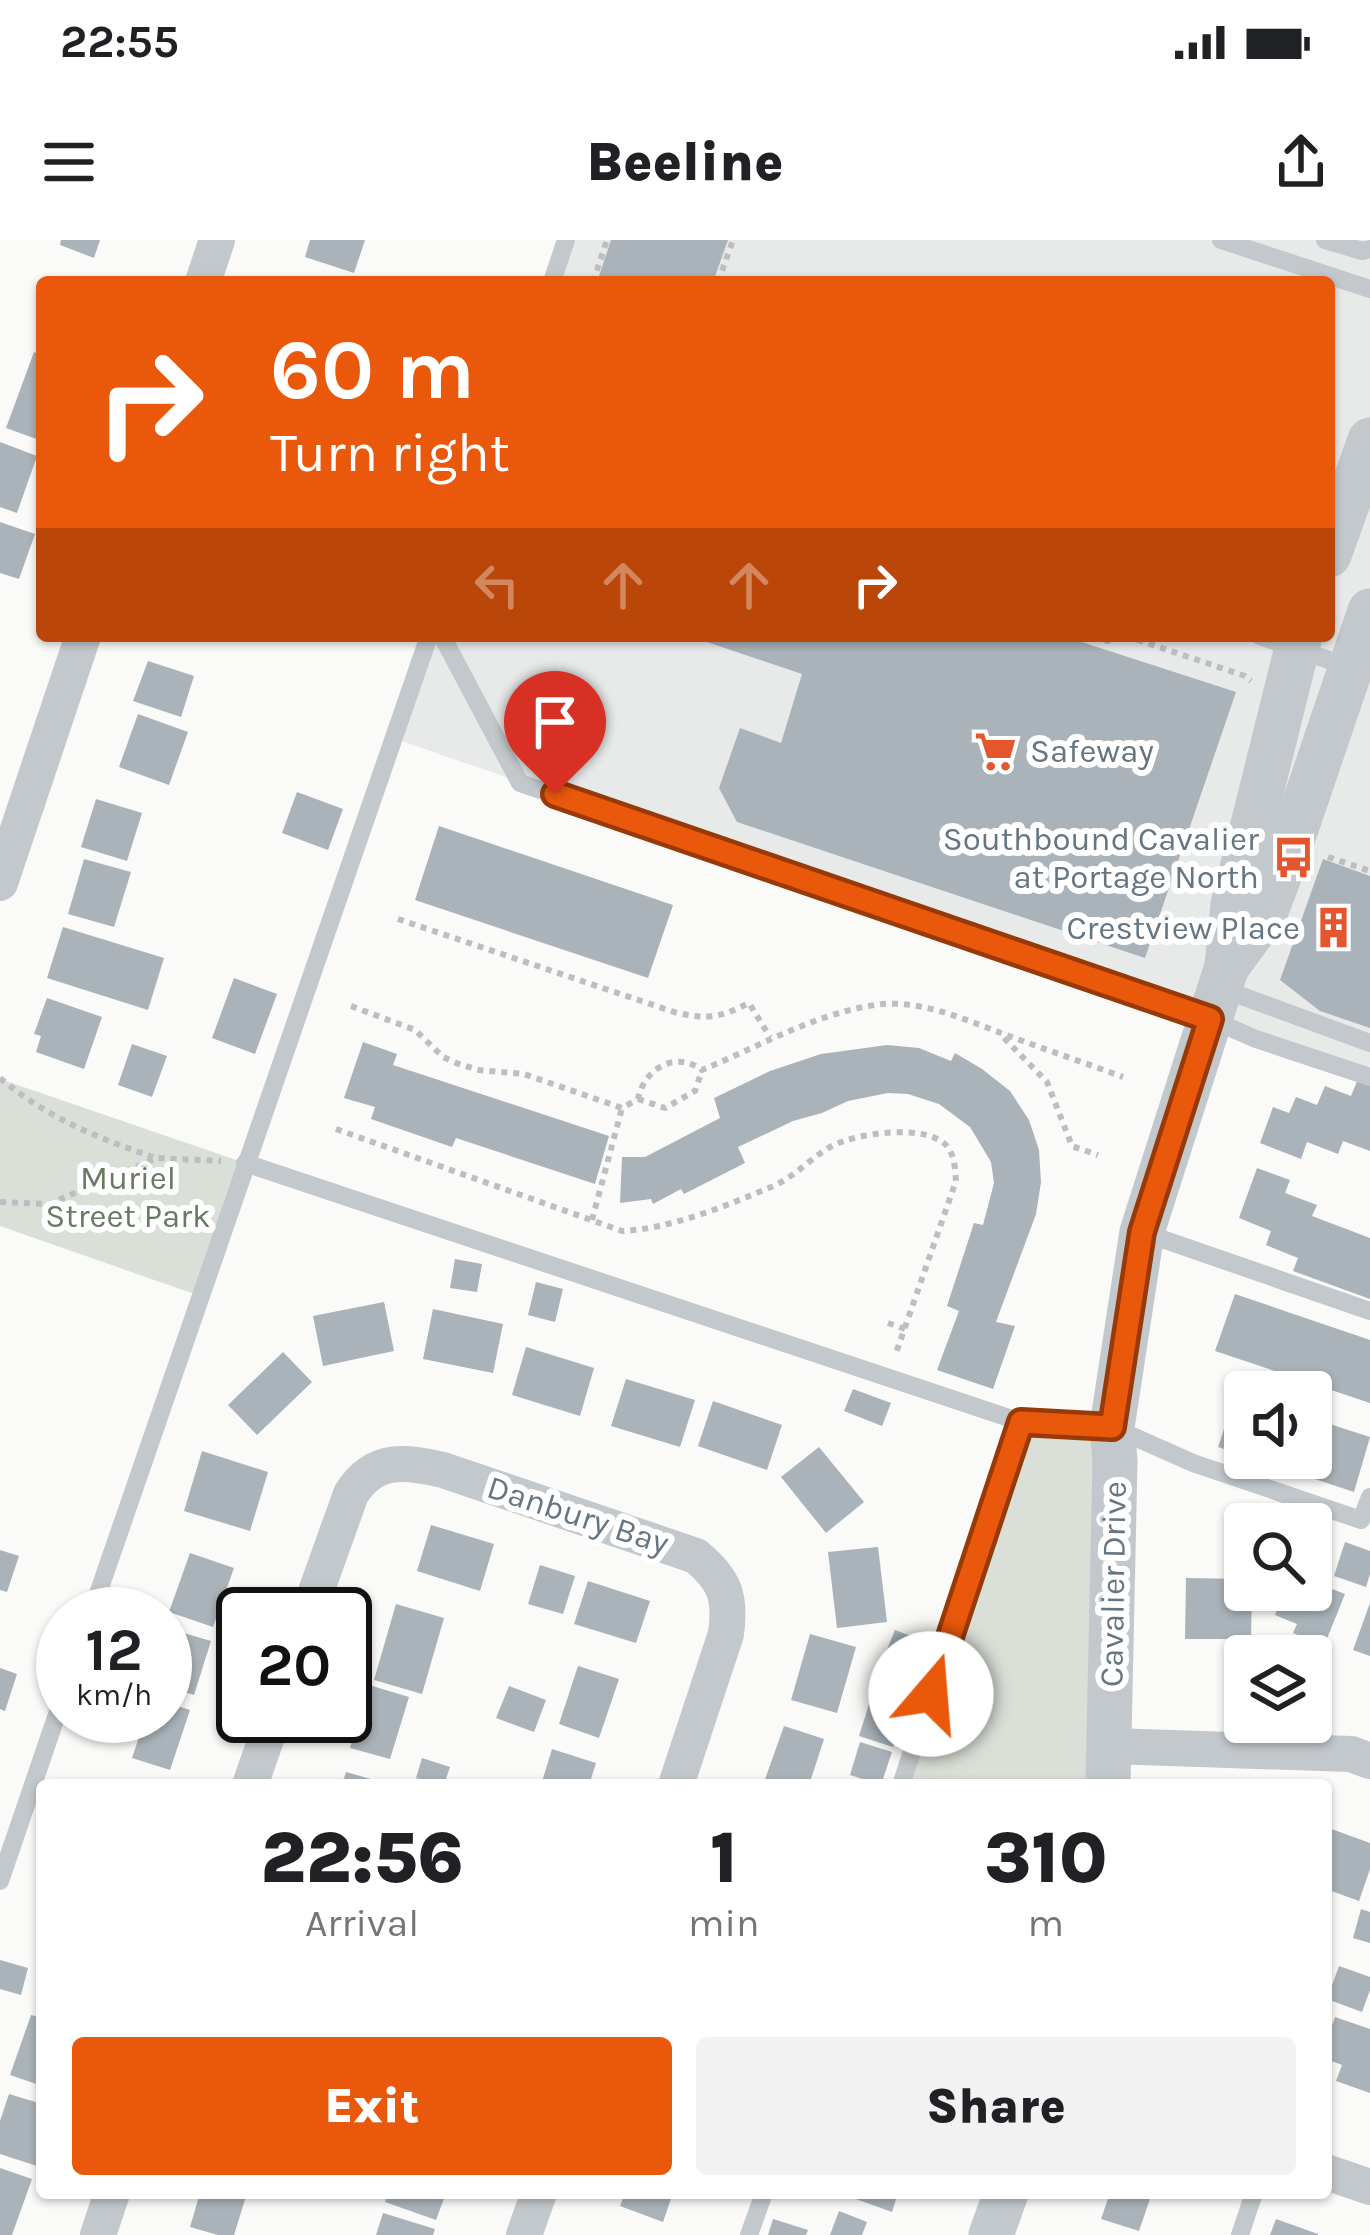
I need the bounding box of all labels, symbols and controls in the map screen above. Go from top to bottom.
text: 22:55 [60,16,179,68]
icon: menu [36,129,102,195]
icon: share [1268,129,1334,195]
text: Beeline [586,130,784,194]
text: 60 m [270,321,475,419]
icon: right [72,324,228,480]
text: Turn right [270,421,510,485]
icon: left [464,552,530,618]
icon: ahead [590,552,656,618]
icon: ahead [716,552,782,618]
icon: right [842,552,908,618]
pin [504,671,606,794]
icon: arrive [522,689,588,755]
supermarket icon: Safeway [973,728,1019,774]
place label: Safeway [1030,732,1154,770]
place label: Southbound Cavalier at Portage North [943,820,1259,896]
bus stop icon: Southbound Cavalier at Portage North [1270,835,1316,881]
building icon: Crestview Place [1311,905,1357,951]
place label: Crestview Place [1066,909,1300,947]
park label: Muriel Street Park [45,1159,211,1235]
map controls [1224,1371,1332,1743]
button: sound [1224,1371,1332,1479]
street label: Danbury Bay [482,1468,674,1562]
street label: Cavalier Drive [1092,1481,1134,1687]
button: search [1224,1503,1332,1611]
speed limit sign: 20 [216,1587,372,1743]
text: 12 [85,1615,143,1685]
position arrow [868,1631,994,1757]
button: layers [1224,1635,1332,1743]
text: km/h [76,1677,152,1713]
text: 22:56 [261,1816,463,1900]
text: 1 [710,1816,738,1900]
text: 310 [984,1816,1107,1900]
text: Arrival [305,1900,419,1946]
text: min [688,1900,760,1946]
text: m [1028,1900,1064,1946]
button: Exit [72,2037,672,2175]
button: Share [696,2037,1296,2175]

